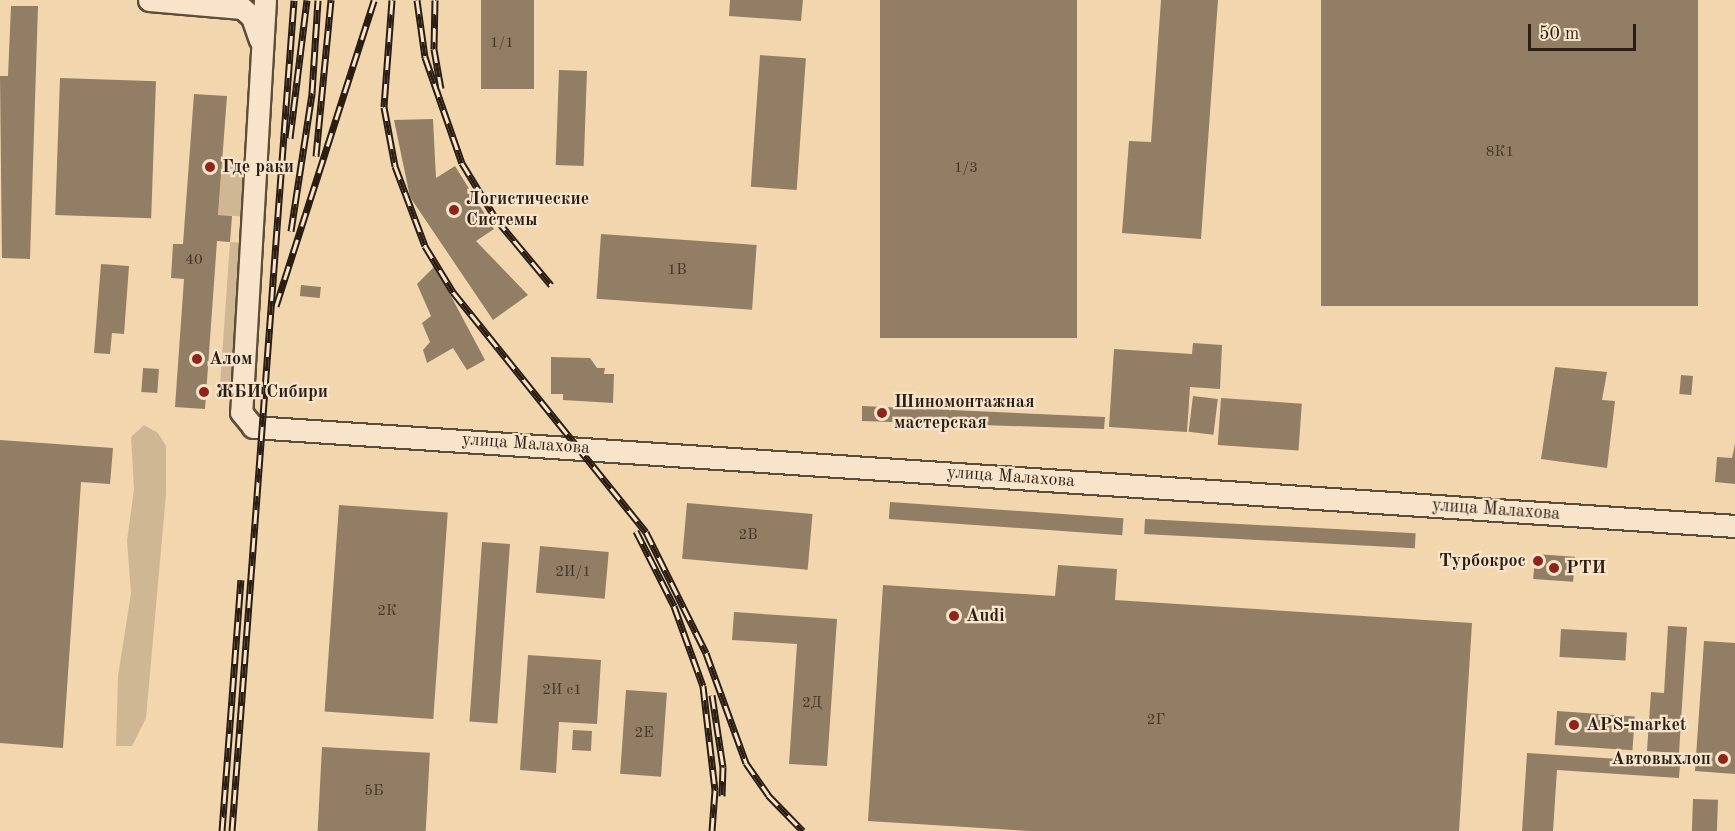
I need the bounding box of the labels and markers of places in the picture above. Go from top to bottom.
place label: Где раки [222,156,294,178]
marker: Где раки [203,160,217,174]
place label: Логистические Системы [466,189,589,232]
marker: Логистические Системы [447,203,461,217]
place label: Алом [209,348,253,370]
marker: Алом [190,352,204,366]
place label: ЖБИ Сибири [216,381,328,403]
marker: ЖБИ Сибири [197,385,211,399]
place label: Шиномонтажная мастерская [894,392,1034,434]
marker: Шиномонтажная мастерская [875,406,889,420]
place label: Турбокрос [1439,550,1526,572]
marker: Турбокрос [1531,554,1545,568]
place label: РТИ [1566,557,1606,579]
marker: РТИ [1547,561,1561,575]
place label: Audi [966,605,1004,627]
marker: Audi [947,609,961,623]
place label: АPS-market [1586,714,1687,736]
marker: АPS-market [1567,718,1581,732]
place label: Автовыхлоп [1611,748,1711,770]
marker: Автовыхлоп [1716,752,1730,766]

